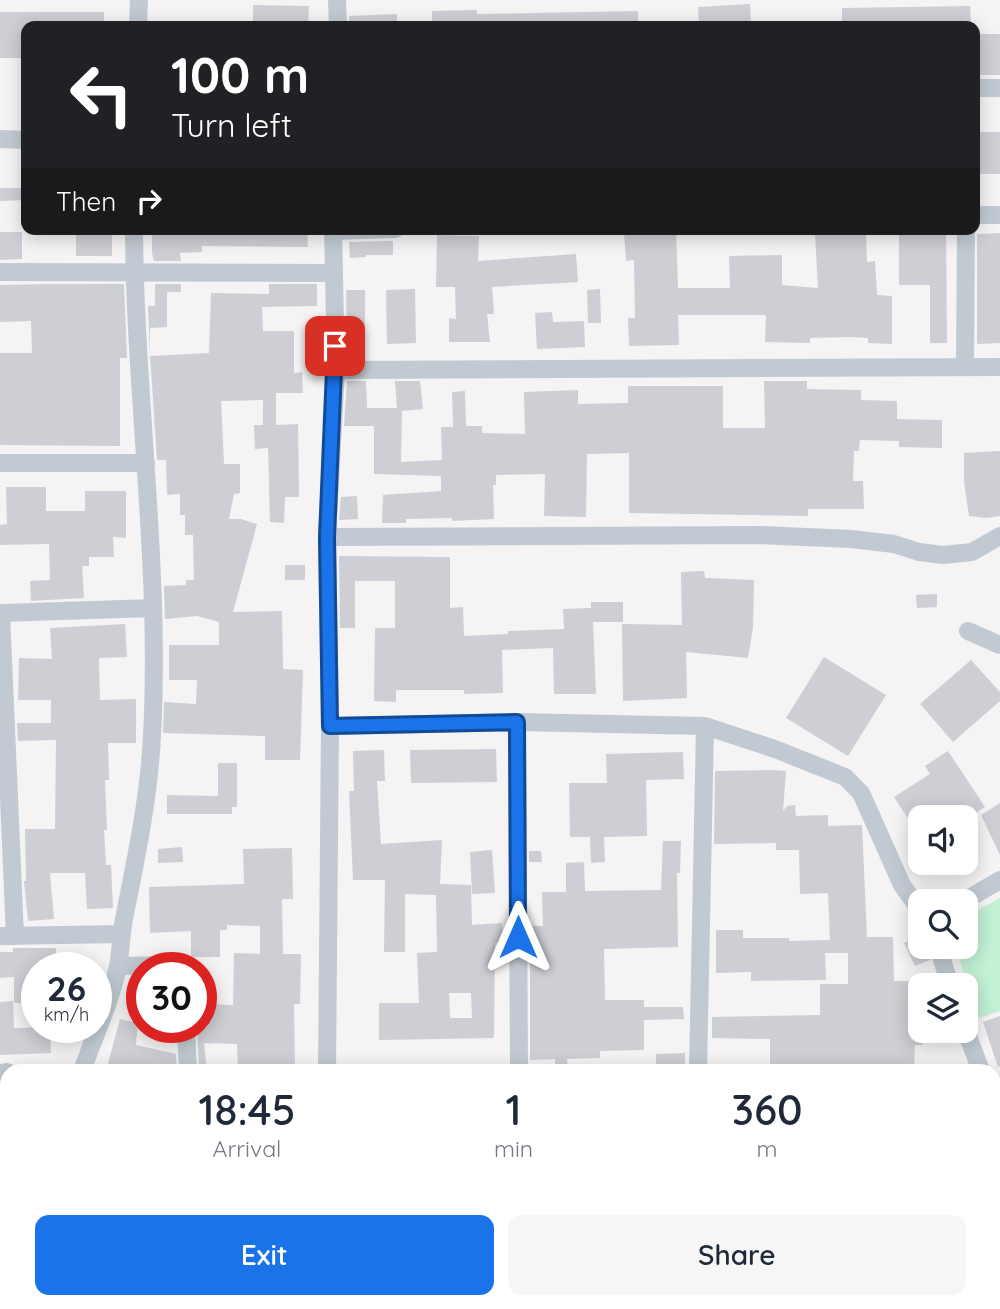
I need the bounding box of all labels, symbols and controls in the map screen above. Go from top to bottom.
text: 100 m [171,44,309,105]
icon: left [56,49,147,140]
text: Turn left [171,105,292,145]
icon: right [130,182,168,220]
text: Then [56,185,116,218]
pin [305,316,365,376]
icon: arrive [316,327,354,365]
map controls [908,805,978,1043]
button: sound [908,805,978,875]
button: search [908,889,978,959]
position arrow [481,900,555,974]
speed limit sign: 30 [126,952,217,1043]
text: 26 [47,966,86,1010]
button: layers [908,973,978,1043]
text: km/h [44,1003,89,1026]
text: 18:45 [198,1083,295,1136]
text: 1 [505,1083,522,1136]
text: 360 [732,1083,803,1136]
text: Arrival [213,1134,281,1163]
text: min [494,1134,533,1163]
text: m [757,1134,778,1163]
button: Exit [35,1215,494,1295]
button: Share [508,1215,966,1295]

